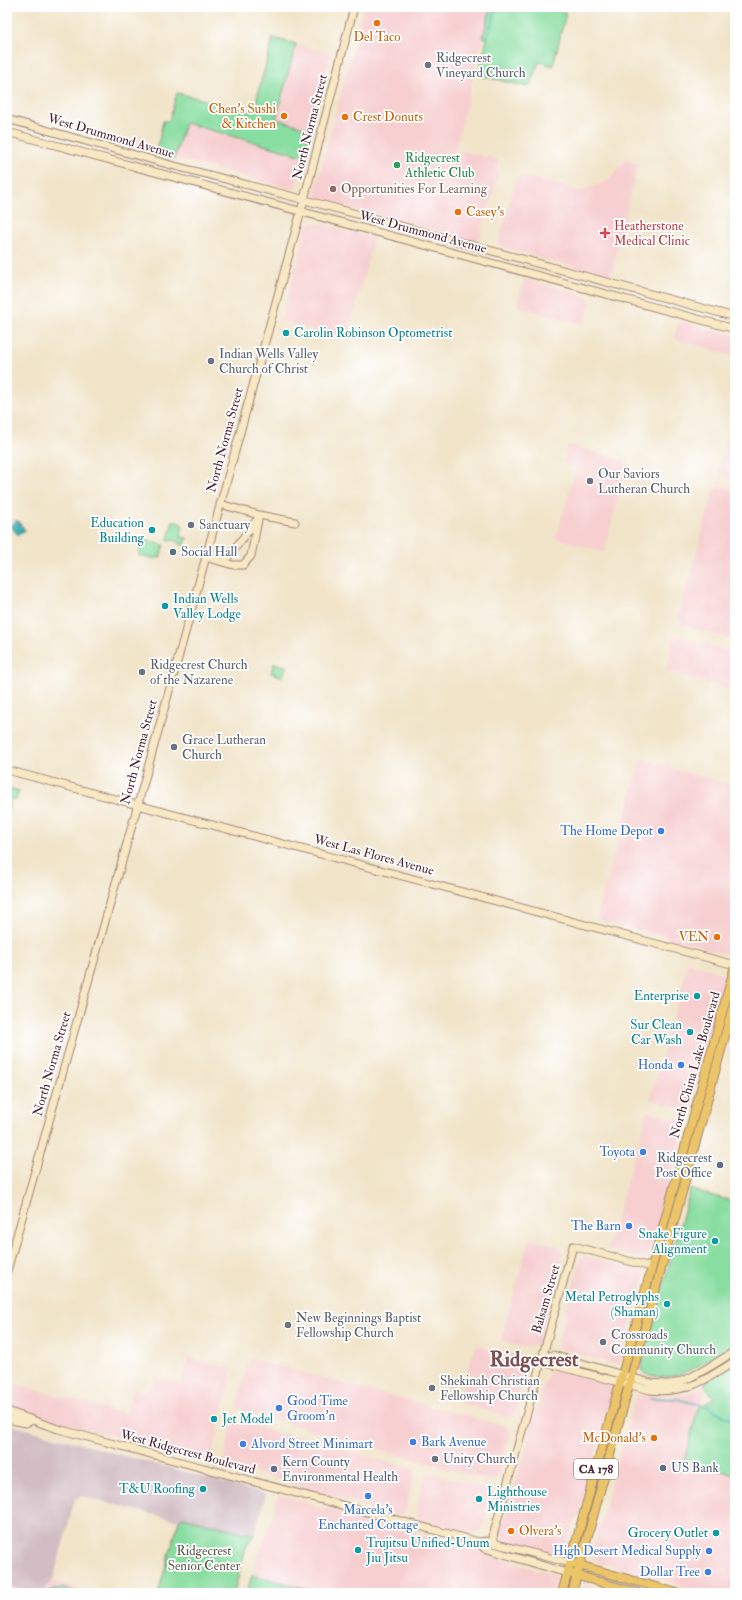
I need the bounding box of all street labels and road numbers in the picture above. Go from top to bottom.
street label: North Norma Street [289,73,331,181]
street label: West Drummond Avenue [45,110,177,162]
street label: West Drummond Avenue [357,207,489,257]
street label: North Norma Street [203,386,247,494]
street label: North Norma Street [117,698,161,806]
street label: West Las Flores Avenue [311,831,436,879]
street label: North China Lake Boulevard [666,989,724,1140]
street label: North Norma Street [29,1010,75,1118]
street label: Balsam Street [529,1263,563,1335]
street label: West Ridgecrest Boulevard [118,1426,258,1478]
road number: CA 178 [574,1459,618,1479]

